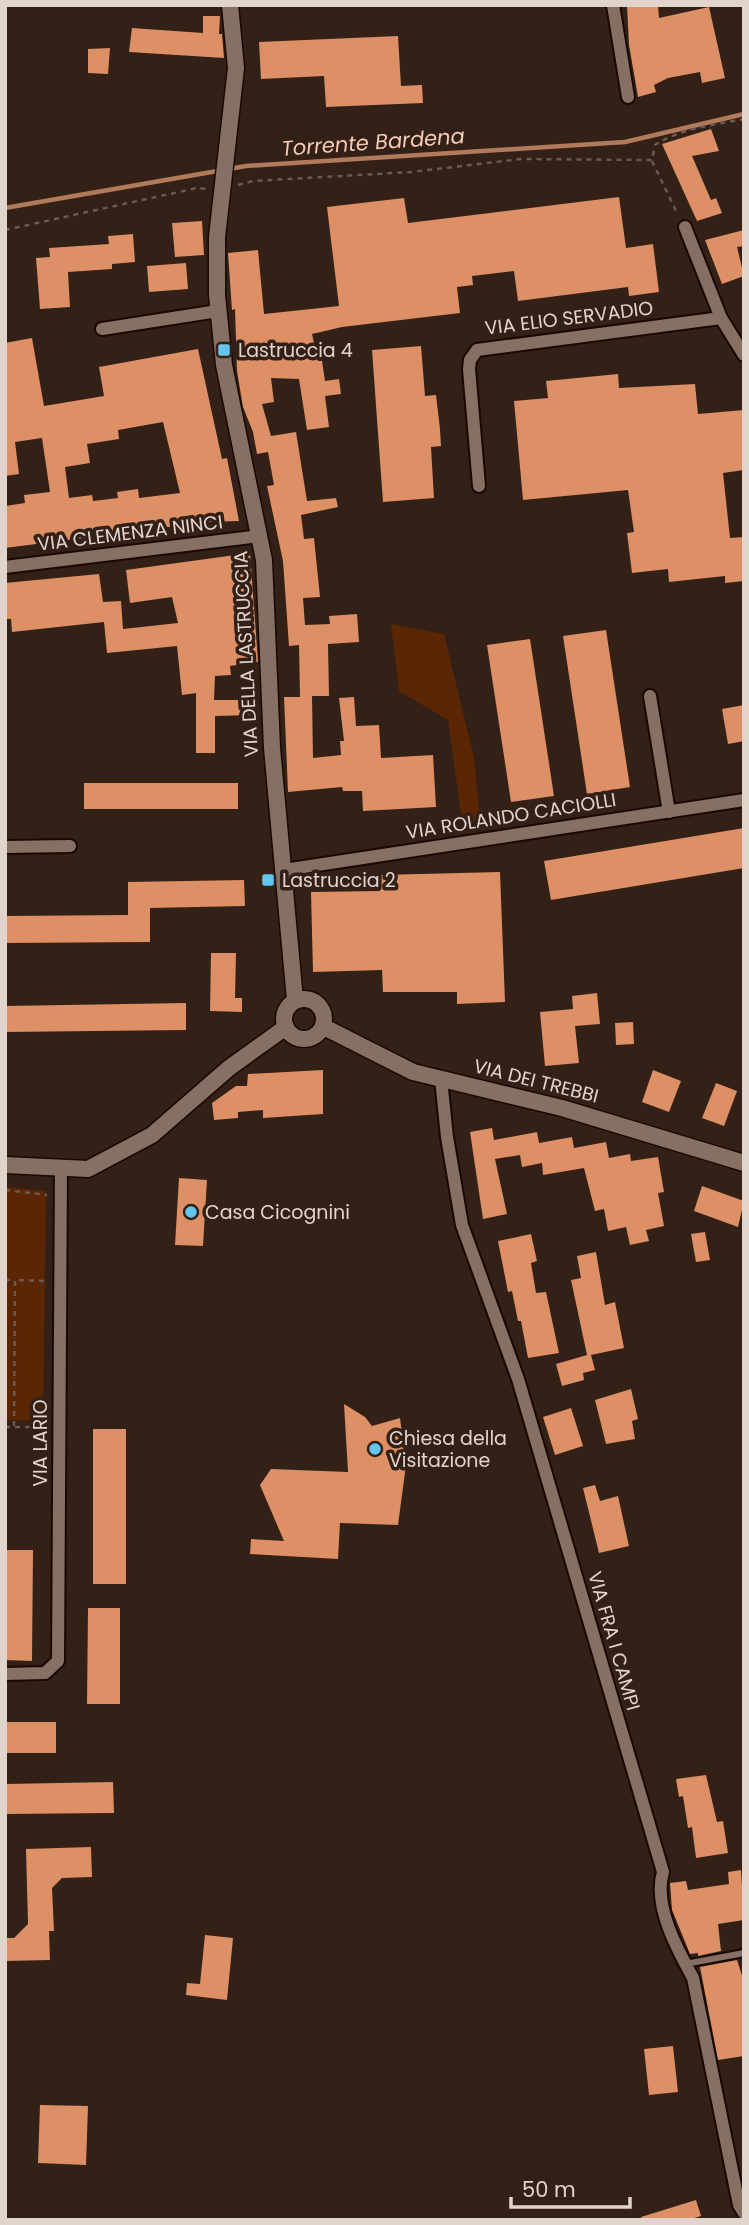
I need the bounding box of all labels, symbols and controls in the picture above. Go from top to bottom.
water label: Torrente Bardena [280,121,466,163]
street label: VIA ELIO SERVADIO [483,294,655,342]
place label: Lastruccia 4 [238,337,353,364]
marker: Lastruccia 4 [216,342,232,358]
street label: VIA CLEMENZA NINCI [36,508,224,558]
street label: VIA DELLA LASTRUCCIA [227,550,265,758]
street label: VIA ROLANDO CACIOLLI [404,786,618,846]
place label: Lastruccia 2 [282,867,396,894]
marker: Lastruccia 2 [260,872,276,888]
street label: VIA DEI TREBBI [471,1052,601,1110]
place label: Casa Cicognini [205,1199,350,1226]
marker: Casa Cicognini [183,1204,199,1220]
street label: VIA LARIO [27,1399,54,1487]
place label: Chiesa della Visitazione [389,1425,507,1474]
marker: Chiesa della Visitazione [367,1441,383,1457]
street label: VIA FRA I CAMPI [581,1568,647,1714]
scale bar [511,2166,630,2210]
text: 50 m [522,2175,576,2204]

